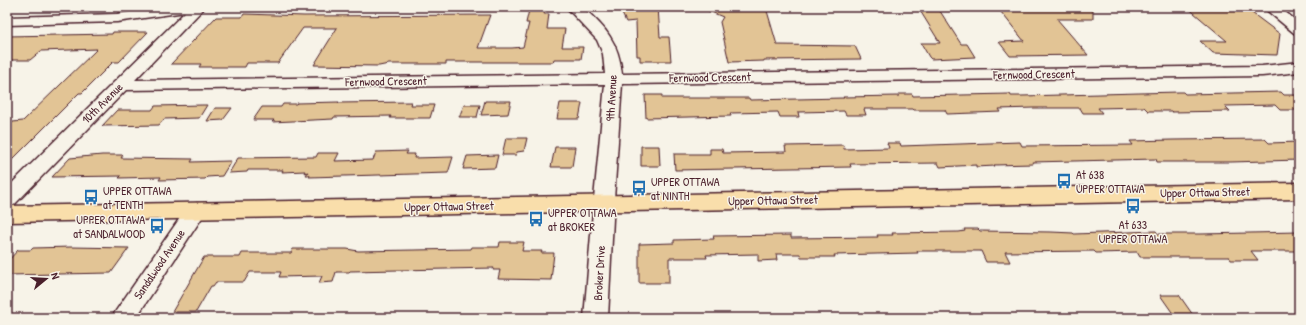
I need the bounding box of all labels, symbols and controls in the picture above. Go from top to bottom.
street label: Fernwood Crescent [992,65,1076,83]
street label: Fernwood Crescent [668,68,752,86]
street label: Fernwood Crescent [344,72,428,90]
street label: 9th Avenue [601,74,621,122]
street label: 10th Avenue [78,78,127,127]
place label: At 638 UPPER OTTAWA [1076,166,1145,197]
bus stop icon: At 638 UPPER OTTAWA [1055,172,1073,190]
place label: UPPER OTTAWA at NINTH [651,173,720,204]
bus stop icon: UPPER OTTAWA at NINTH [630,179,648,197]
place label: UPPER OTTAWA at TENTH [103,182,172,213]
street label: Upper Ottawa Street [1160,183,1251,201]
bus stop icon: UPPER OTTAWA at TENTH [82,188,100,206]
street label: Upper Ottawa Street [728,191,819,209]
street label: Upper Ottawa Street [404,197,495,215]
bus stop icon: At 633 UPPER OTTAWA [1124,197,1142,215]
place label: UPPER OTTAWA at BROKER [548,204,617,235]
bus stop icon: UPPER OTTAWA at BROKER [527,210,545,228]
place label: UPPER OTTAWA at SANDALWOOD [73,211,145,242]
place label: At 633 UPPER OTTAWA [1099,216,1167,247]
bus stop icon: UPPER OTTAWA at SANDALWOOD [148,217,166,235]
street label: Sandalwood Avenue [129,225,189,302]
street label: Broker Drive [589,245,609,301]
north arrow [26,259,66,299]
text: N [48,271,63,281]

